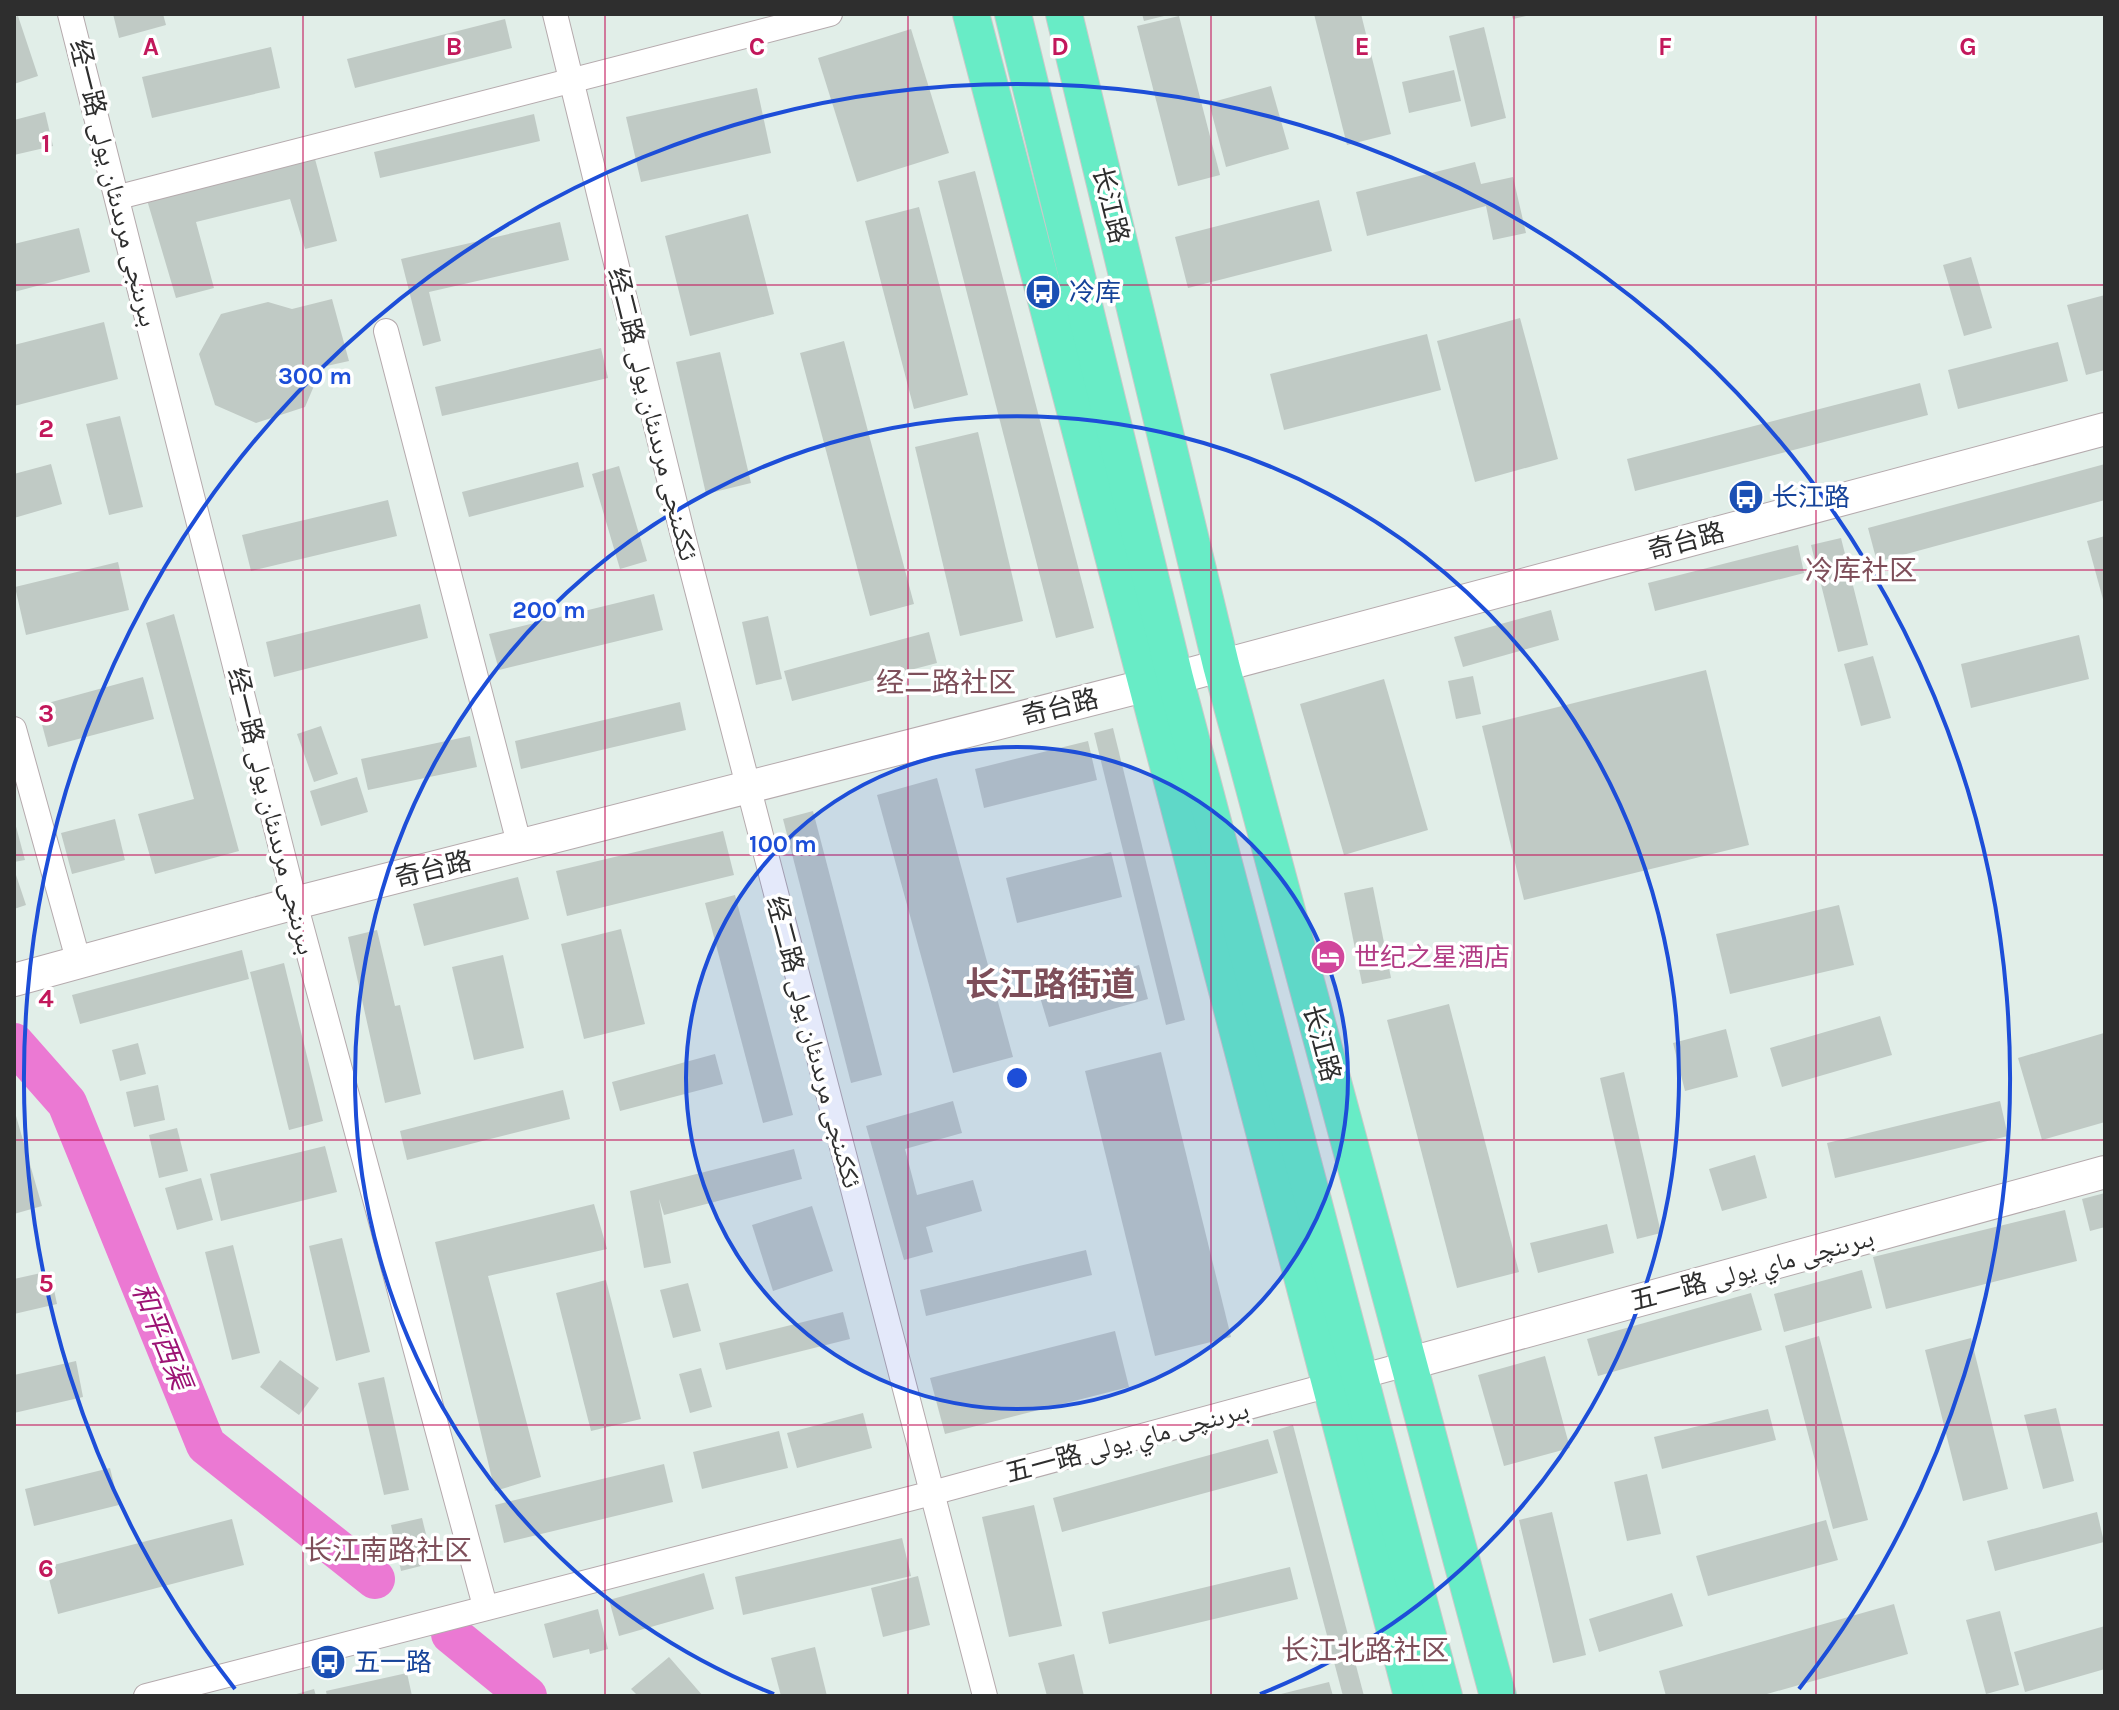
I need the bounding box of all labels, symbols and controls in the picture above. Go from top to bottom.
text: A [143,31,159,62]
text: B [446,31,462,62]
text: C [749,31,765,62]
text: D [1051,31,1069,62]
text: E [1354,31,1370,62]
text: F [1658,31,1672,62]
text: G [1959,31,1977,62]
street label: 经一路 بىرىنجى مرىدىئان يولى [63,36,164,330]
text: 1 [41,128,51,159]
street label: 长江路 [1086,164,1135,247]
street label: 经二路 ئككىنجى مرىدىئان يولى [601,264,704,564]
bus stop icon: 冷库 [1024,273,1062,311]
place label: 冷库 [1069,277,1121,308]
text: 300 m [278,362,352,390]
text: 2 [38,413,54,444]
bus stop icon: 长江路 [1727,478,1765,516]
place label: 长江路 [1772,482,1850,513]
street label: 奇台路 [1644,516,1728,567]
district label: 冷库社区 [1805,554,1917,587]
text: 200 m [512,596,586,624]
street label: 经一路 بىرىنجى مرىدىئان يولى [221,664,322,958]
district label: 经二路社区 [876,666,1016,699]
street label: 奇台路 [1019,683,1102,732]
text: 3 [38,698,54,729]
text: 100 m [749,830,817,858]
street label: 奇台路 [392,845,475,894]
street label: 经二路 ئككىنجى مرىدىئان يولى [760,893,867,1191]
hotel icon: 世纪之星酒店 [1309,938,1347,976]
place label: 世纪之星酒店 [1354,942,1510,973]
district label: 长江路街道 [965,965,1135,1005]
text: 4 [38,983,54,1014]
street label: 长江路 [1296,1001,1347,1085]
centre of rings [1003,1064,1031,1092]
street label: 五一路 بىرىنچى ماي يولى [1627,1222,1878,1321]
text: 5 [38,1268,54,1299]
water label: 和平西渠 [125,1278,199,1398]
street label: 五一路 بىرىنچى ماي يولى [1002,1394,1253,1493]
district label: 长江南路社区 [304,1534,472,1567]
text: 6 [38,1553,54,1584]
district label: 长江北路社区 [1281,1634,1449,1667]
bus stop icon: 五一路 [309,1643,347,1681]
place label: 五一路 [354,1647,432,1678]

